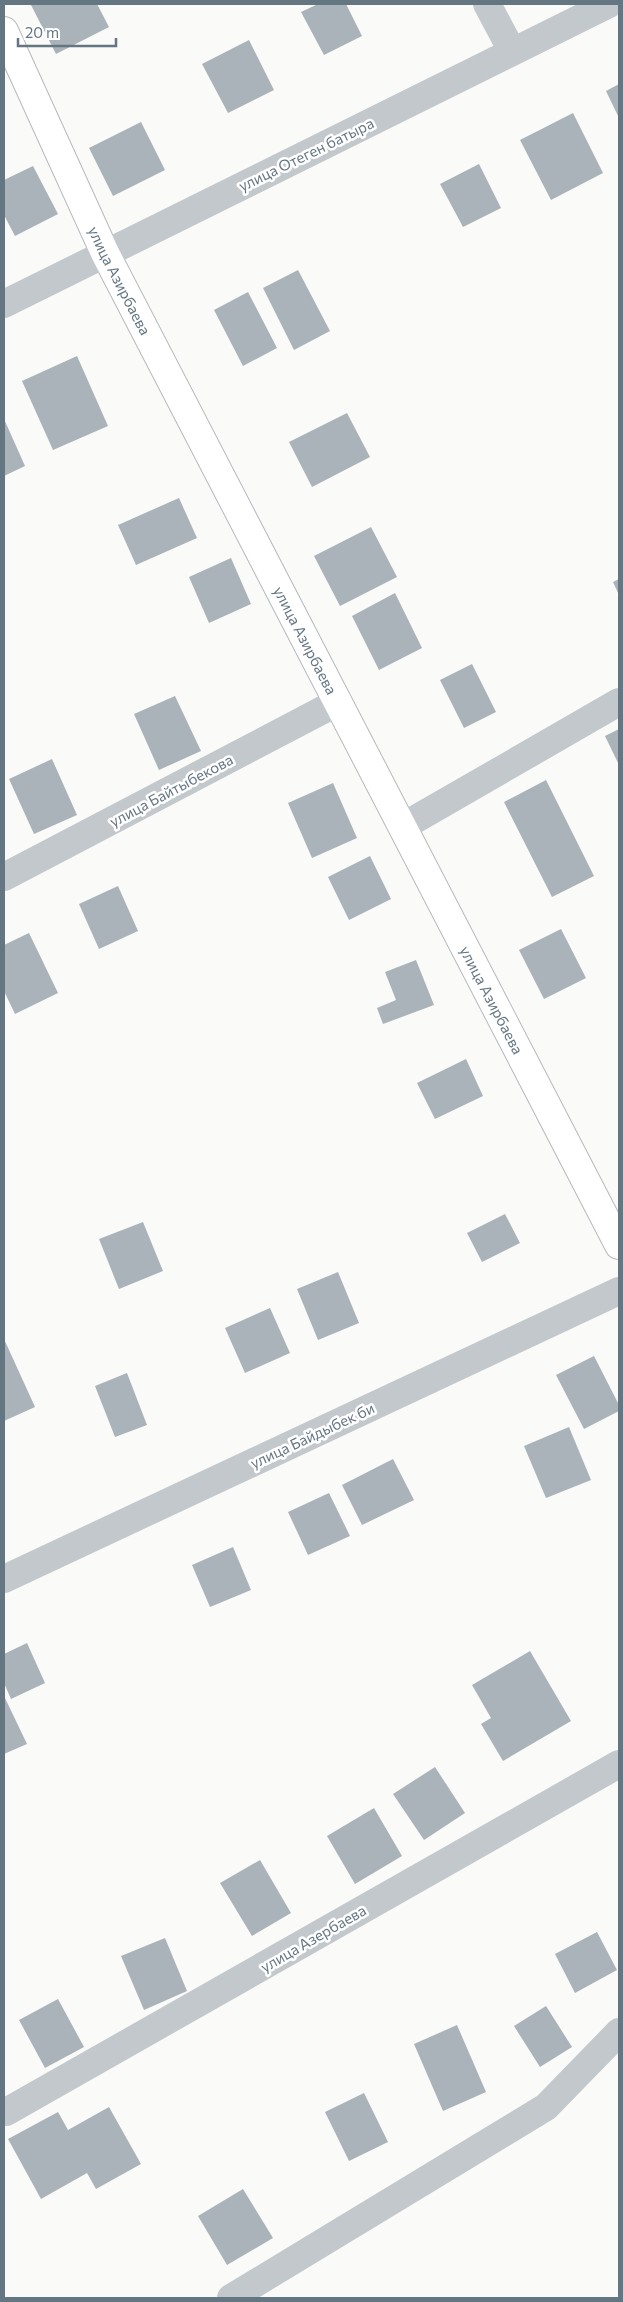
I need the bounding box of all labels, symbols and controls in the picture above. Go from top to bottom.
scale bar [18,15,115,47]
text: 20 m [25,23,59,41]
street label: улица Отеген батыра [235,113,377,195]
street label: улица Азирбаева [85,223,155,338]
street label: улица Азирбаева [270,583,341,697]
street label: улица Байтыбекова [106,750,236,830]
street label: улица Азирбаева [456,943,527,1057]
street label: улица Байдыбек би [247,1398,377,1472]
street label: улица Азербаева [257,1901,369,1975]

